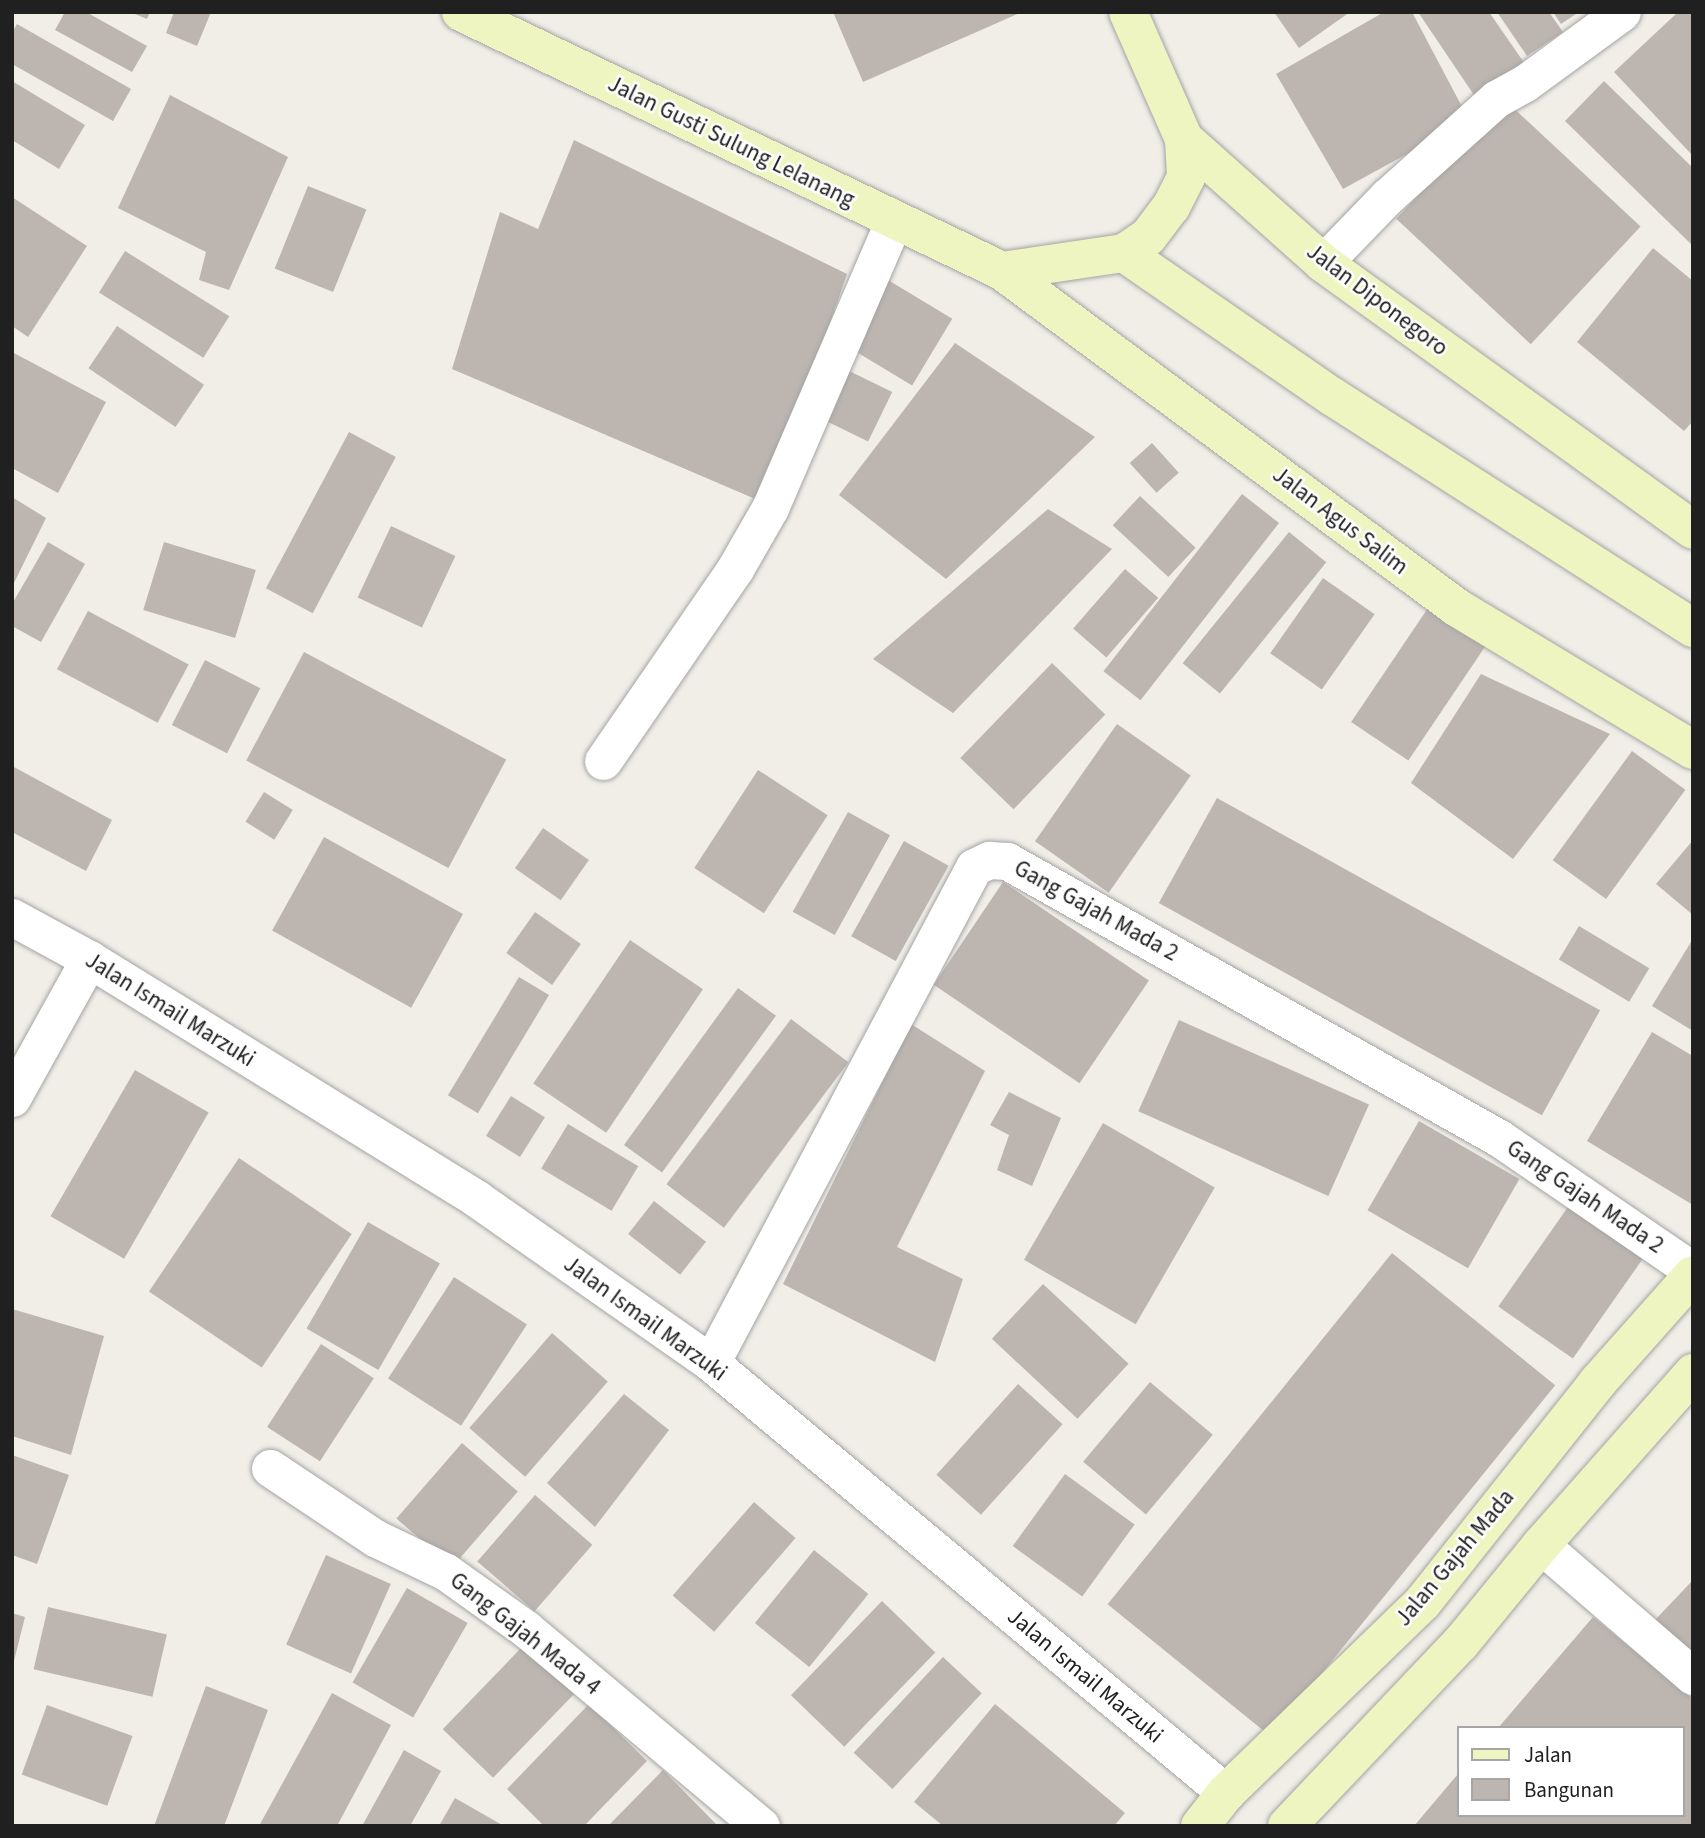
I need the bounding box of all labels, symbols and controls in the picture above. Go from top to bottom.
street label: Jalan Gusti Sulung Lelanang [603,70,859,214]
street label: Jalan Diponegoro [1301,238,1453,362]
street label: Jalan Agus Salim [1267,461,1413,581]
street label: Gang Gajah Mada 2 [1009,854,1183,968]
street label: Jalan Ismail Marzuki [80,947,260,1073]
street label: Gang Gajah Mada 2 [1501,1134,1669,1260]
street label: Jalan Ismail Marzuki [558,1251,732,1387]
street label: Jalan Gajah Mada [1390,1484,1520,1632]
street label: Gang Gajah Mada 4 [444,1567,606,1701]
street label: Jalan Ismail Marzuki [1001,1603,1169,1749]
legend [1456,1726,1684,1817]
text: Jalan [1524,1740,1572,1770]
text: Bangunan [1524,1775,1614,1805]

